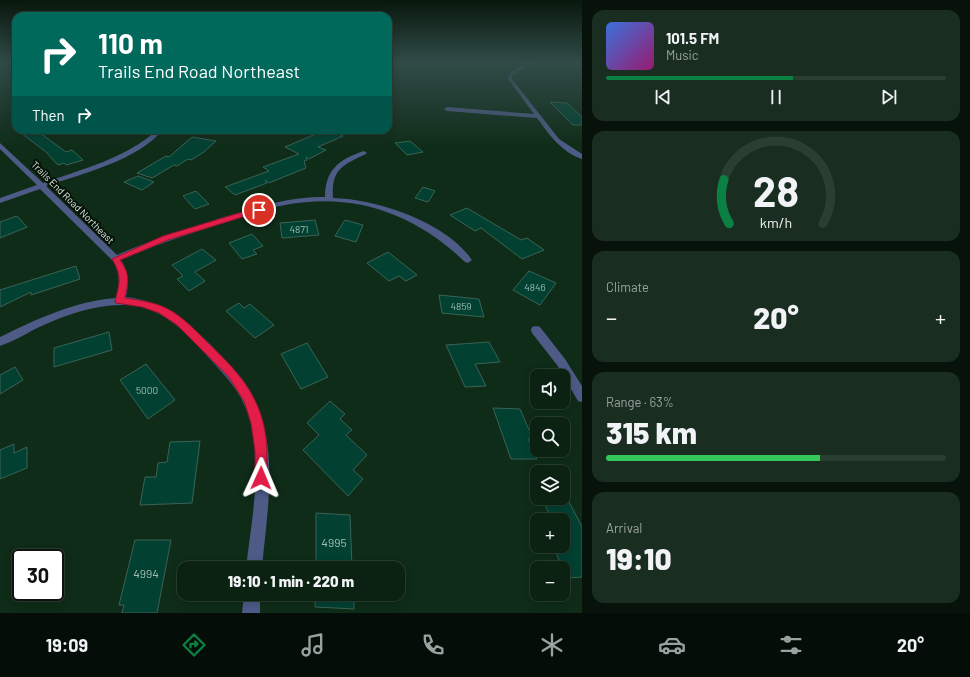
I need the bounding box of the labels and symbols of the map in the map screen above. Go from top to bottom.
street label: Trails End Road Northeast [29,158,117,246]
pin [242,193,276,227]
house number: 4871 [290,223,308,235]
house number: 4846 [524,281,546,293]
house number: 4859 [450,300,472,312]
house number: 5000 [136,384,158,396]
position arrow [240,457,282,499]
house number: 4995 [321,535,347,549]
speed limit sign: 30 [12,549,64,601]
house number: 4994 [133,566,159,580]

